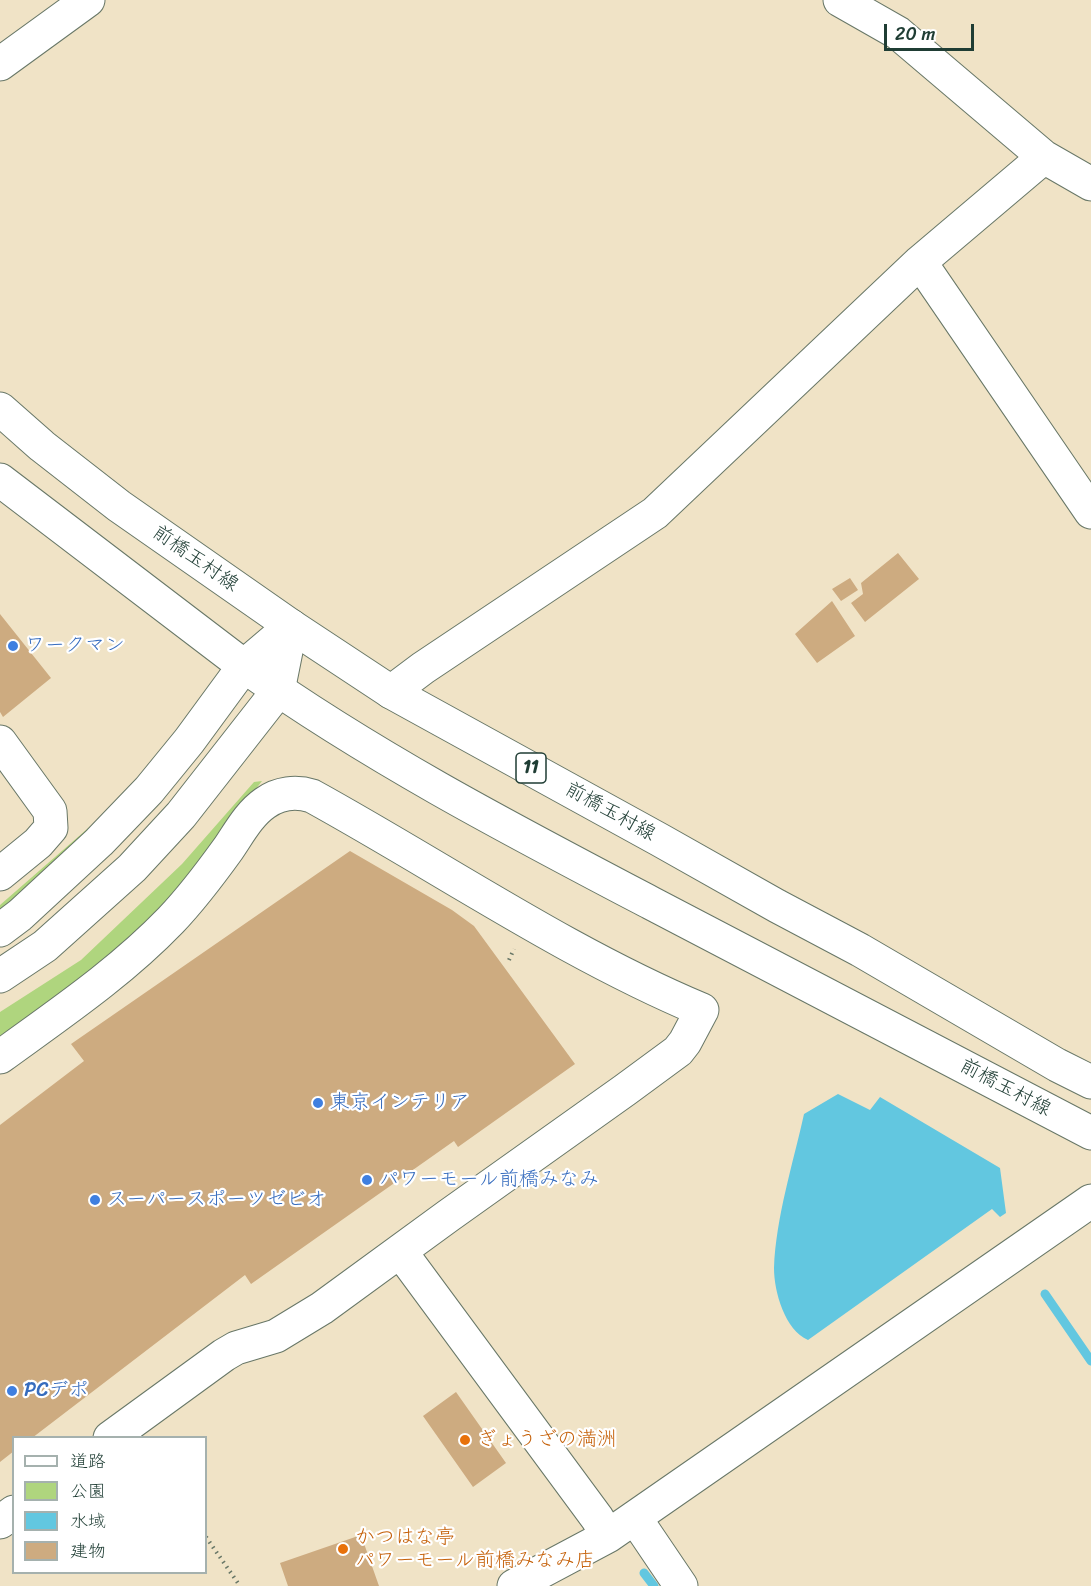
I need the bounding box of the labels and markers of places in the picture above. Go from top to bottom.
place label: ワークマン [25,634,125,658]
marker: ワークマン [6,639,20,653]
place label: 東京インテリア [330,1091,470,1115]
marker: 東京インテリア [311,1096,325,1110]
place label: パワーモール前橋みなみ [379,1168,599,1192]
marker: パワーモール前橋みなみ [360,1173,374,1187]
place label: スーパースポーツゼビオ [107,1188,326,1212]
marker: スーパースポーツゼビオ [88,1193,102,1207]
place label: PCデポ [24,1379,89,1403]
marker: PCデポ [5,1384,19,1398]
place label: ぎょうざの満洲 [477,1428,617,1452]
marker: ぎょうざの満洲 [458,1433,472,1447]
place label: かつはな亭 パワーモール前橋みなみ店 [355,1526,595,1573]
marker: かつはな亭 パワーモール前橋みなみ店 [336,1542,350,1556]

